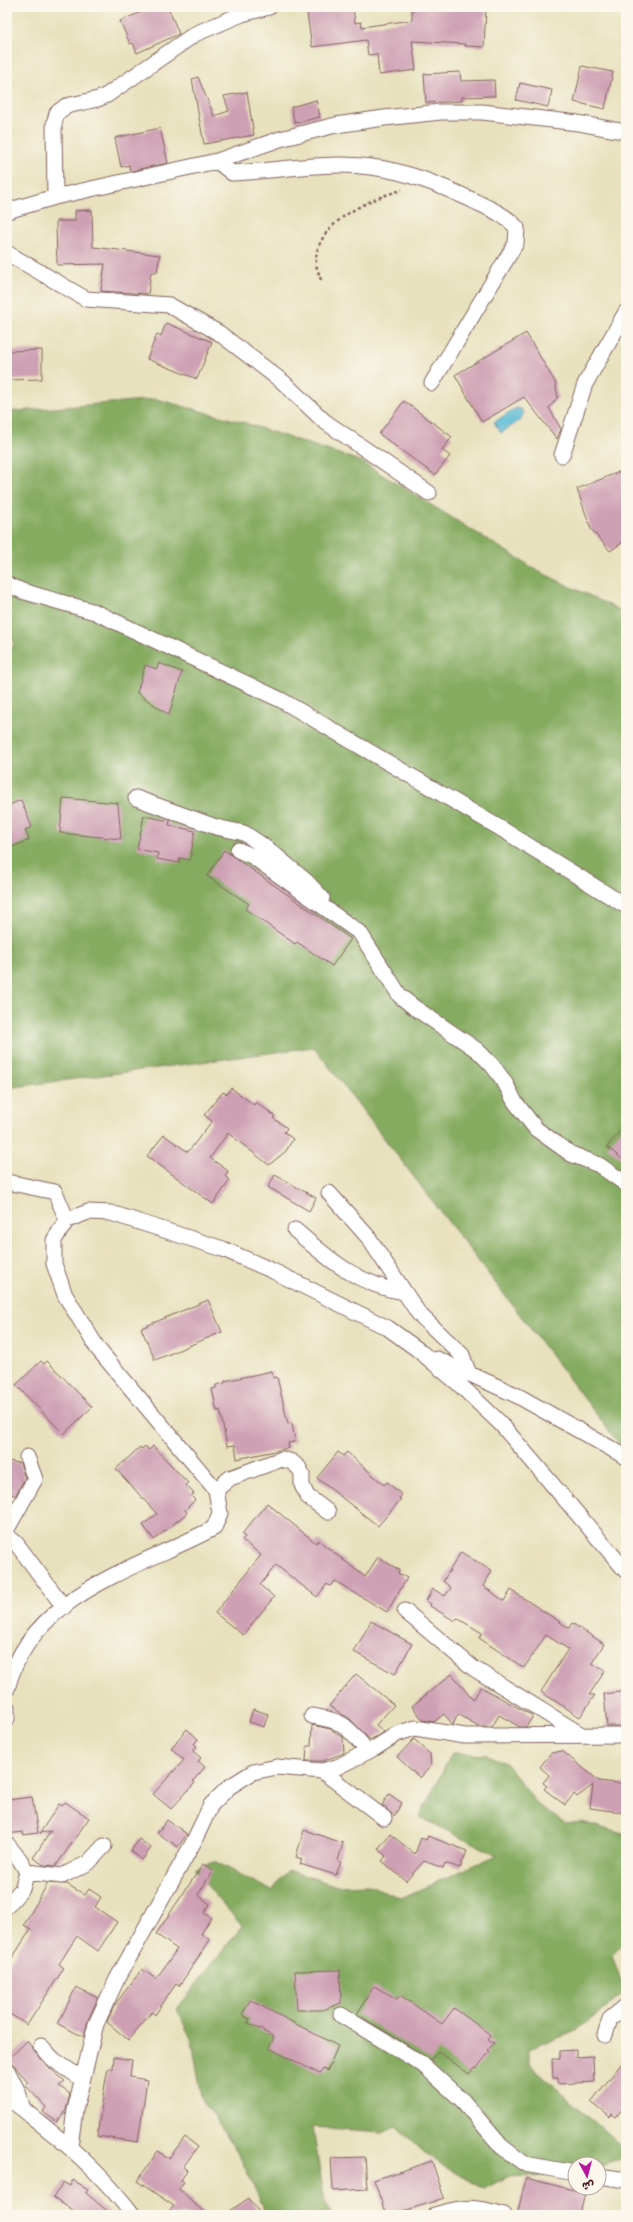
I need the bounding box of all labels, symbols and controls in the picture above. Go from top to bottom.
north arrow [567,2156,607,2196]
text: ش [581,2177,595,2194]

